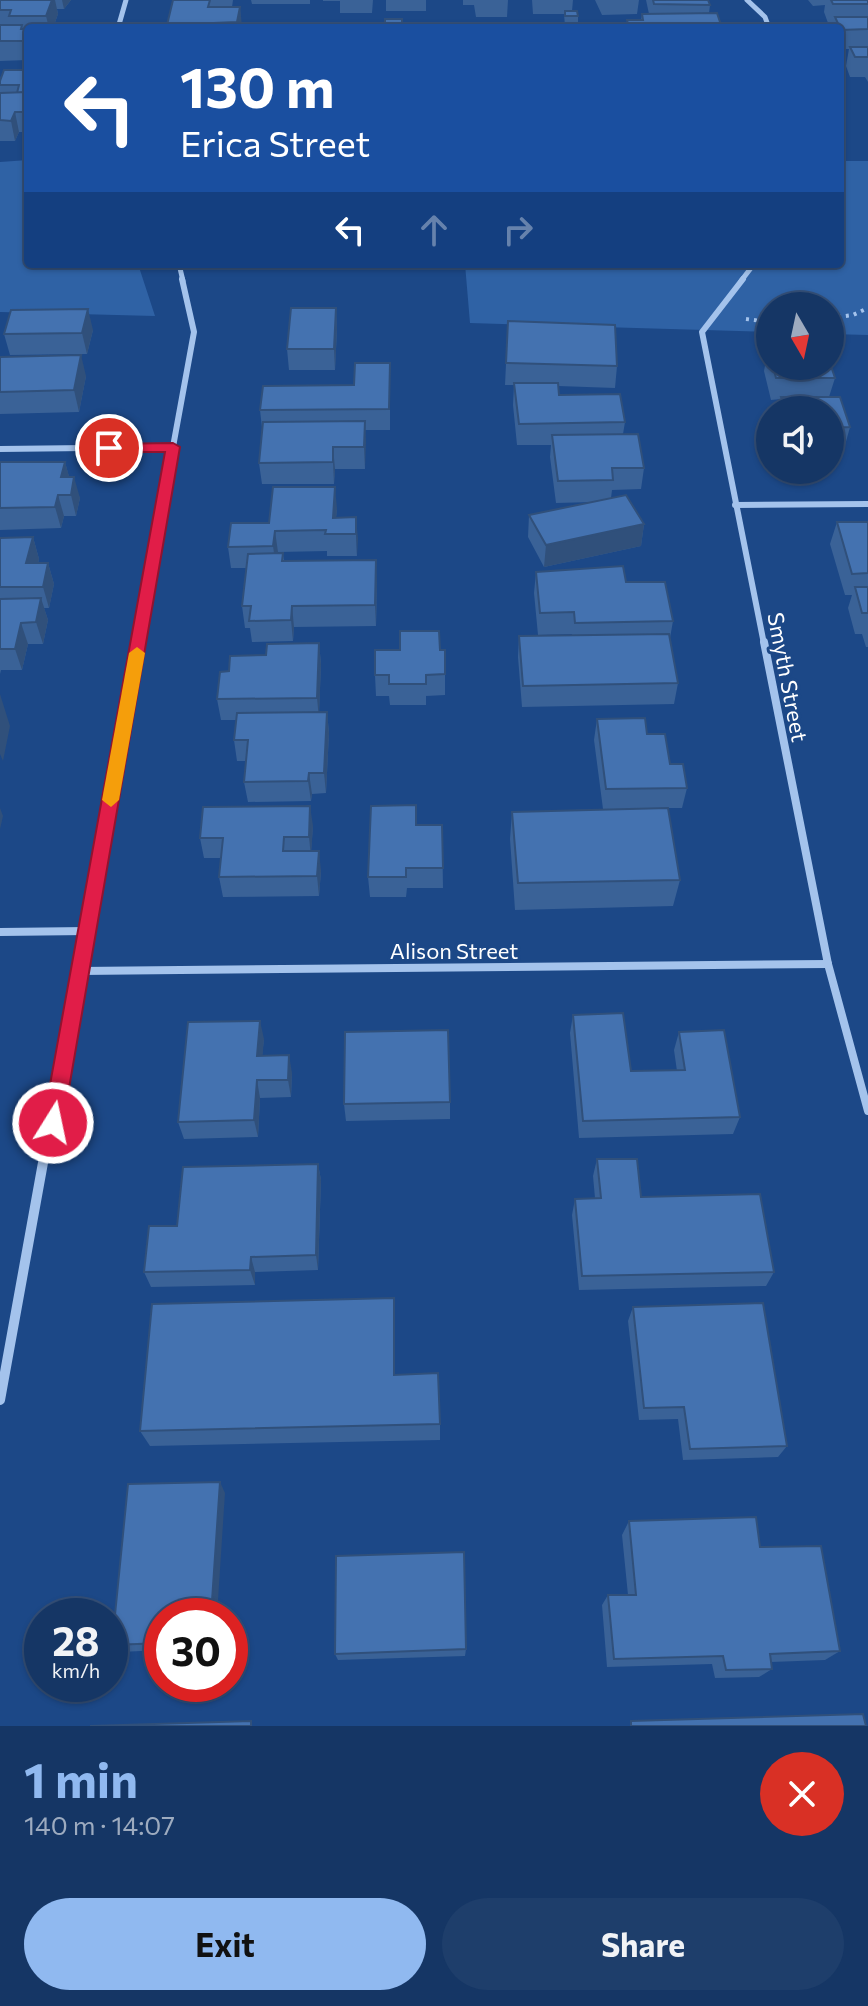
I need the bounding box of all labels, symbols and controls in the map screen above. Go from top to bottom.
text: 130 m [180,51,335,120]
icon: left [48,56,152,160]
text: Erica Street [180,120,370,164]
icon: left [328,208,372,252]
icon: ahead [412,208,456,252]
icon: right [496,208,540,252]
north arrow [756,292,844,380]
map controls [756,292,844,484]
button: sound [756,396,844,484]
pin [75,414,143,482]
icon: arrive [87,426,131,470]
street label: Smyth Street [762,610,814,744]
street label: Alison Street [390,937,518,964]
position arrow [11,1081,95,1165]
speed limit sign: 30 [144,1598,248,1702]
text: 28 [52,1615,100,1664]
text: km/h [52,1658,100,1682]
text: 1 min [24,1749,138,1808]
button: close [760,1752,844,1836]
text: 140 m · 14:07 [24,1809,175,1840]
button: Exit [24,1898,426,1990]
button: Share [442,1898,844,1990]

